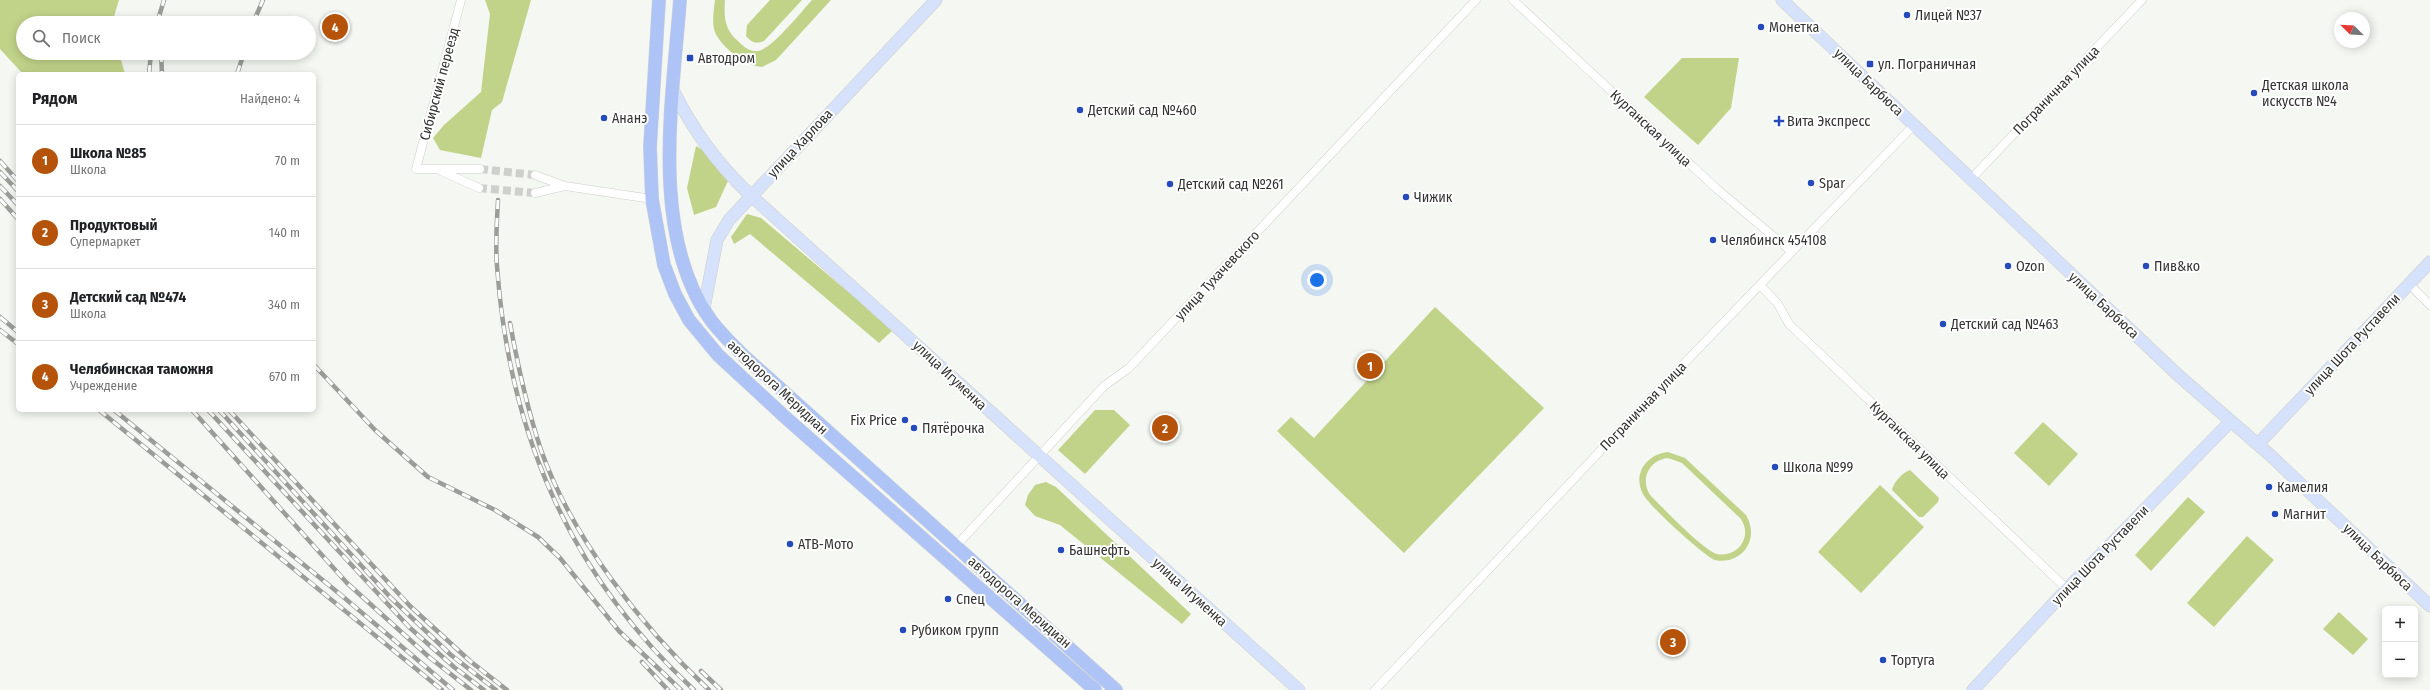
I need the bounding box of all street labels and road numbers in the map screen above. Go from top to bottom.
street label: Сибирский переезд [416,26,463,142]
street label: Пограничная улица [2010,42,2103,138]
street label: улица Барбюса [1830,45,1907,120]
street label: Курганская улица [1607,86,1695,170]
street label: улица Харлова [764,105,837,181]
street label: улица Тухачевского [1171,227,1263,324]
street label: улица Барбюса [2065,268,2142,342]
street label: улица Шота Руставели [2301,290,2404,399]
street label: автодорога Меридиан [724,336,831,438]
street label: улица Игуменка [909,337,990,414]
street label: Пограничная улица [1597,358,1690,454]
street label: Курганская улица [1866,398,1953,483]
street label: улица Шота Руставели [2048,502,2152,609]
street label: улица Барбюса [2339,520,2416,595]
street label: автодорога Меридиан [965,553,1075,652]
street label: улица Игуменка [1149,554,1231,630]

